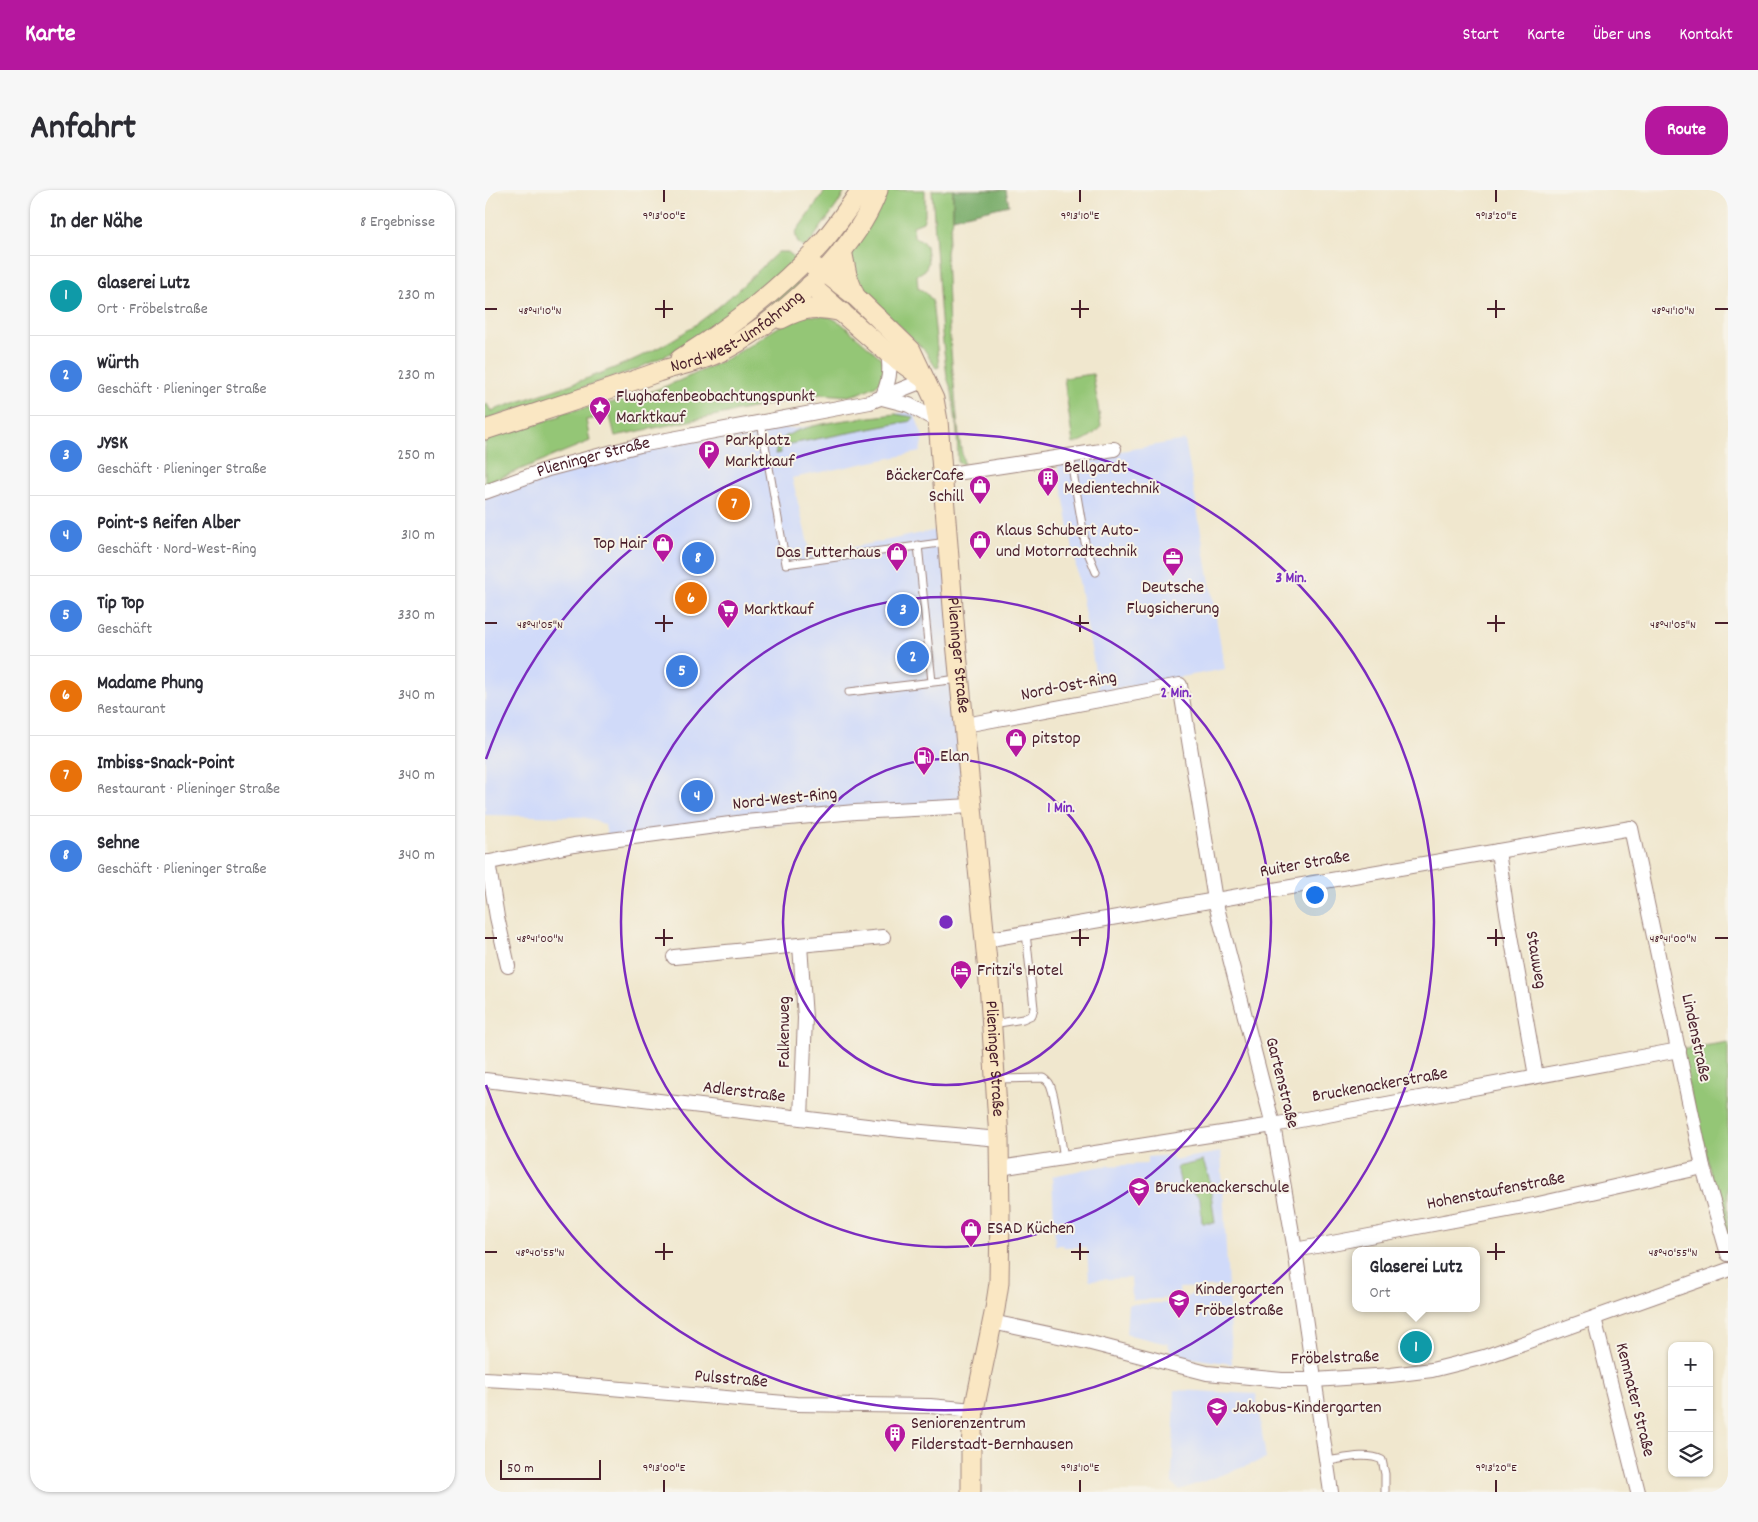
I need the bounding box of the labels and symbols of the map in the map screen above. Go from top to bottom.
text: 9°13'00"E [643,208,686,225]
text: 9°13'10"E [1061,208,1100,225]
text: 9°13'20"E [1475,208,1517,225]
street label: Nord-West-Umfahrung [668,285,810,380]
text: 48°41'10"N [519,303,562,320]
text: 48°41'10"N [1652,303,1695,320]
place label: Flughafenbeobachtungspunkt Marktkauf [616,385,816,431]
place icon: Flughafenbeobachtungspunkt Marktkauf [588,395,612,426]
place label: Parkplatz Marktkauf [725,429,795,475]
street label: Plieninger Straße [533,431,652,485]
parking icon: Parkplatz Marktkauf [697,439,721,470]
place label: Bellgardt Medientechnik [1064,456,1159,502]
place label: BäckerCafe Schill [886,464,965,510]
building icon: Bellgardt Medientechnik [1036,466,1060,497]
shop icon: BäckerCafe Schill [968,474,992,505]
pin: 7 [718,485,750,523]
place label: Klaus Schubert Auto- und Motorradtechnik [996,519,1139,565]
shop icon: Klaus Schubert Auto- und Motorradtechnik [968,529,992,560]
place label: Top Hair [593,532,647,557]
shop icon: Top Hair [651,532,675,563]
pin: 8 [682,539,714,577]
place label: Das Futterhaus [776,541,881,566]
shop icon: Das Futterhaus [885,541,909,572]
office icon: Deutsche Flugsicherung [1161,546,1185,577]
text: 3 Min. [1275,568,1307,590]
place label: Deutsche Flugsicherung [1127,576,1220,622]
pin: 6 [675,579,707,617]
pin: 3 [887,591,919,629]
street label: Plieninger Straße [940,596,975,715]
supermarket icon: Marktkauf [716,598,740,629]
place label: Marktkauf [744,598,814,623]
text: 48°41'05"N [517,617,563,634]
text: 48°41'05"N [1650,617,1696,634]
pin: 2 [897,638,929,676]
pin: 5 [666,652,698,690]
street label: Nord-Ost-Ring [1019,665,1119,709]
text: 2 Min. [1161,683,1192,705]
shop icon: pitstop [1004,727,1028,758]
place label: pitstop [1032,727,1081,752]
fuel station icon: Elan [912,745,936,776]
place label: Elan [940,745,969,770]
pin: 4 [681,777,713,815]
street label: Nord-West-Ring [731,782,839,818]
text: 1 Min. [1047,798,1075,820]
street label: Ruiter Straße [1258,845,1352,885]
your location [1302,882,1328,908]
centre of rings [937,913,955,931]
street label: Stauweg [1518,929,1552,991]
text: 48°41'00"N [517,931,564,948]
text: 48°41'00"N [1650,931,1697,948]
hotel icon: Fritzi's Hotel [949,959,973,990]
place label: Fritzi's Hotel [977,959,1064,984]
street label: Lindenstraße [1673,992,1717,1084]
street label: Falkenweg [773,996,798,1068]
street label: Plieninger Straße [978,1000,1010,1118]
street label: Gartenstraße [1258,1035,1304,1131]
street label: Bruckenackerstraße [1310,1062,1450,1110]
street label: Adlerstraße [701,1076,787,1110]
street label: Hohenstaufenstraße [1425,1166,1567,1218]
school or university icon: Bruckenackerschule [1127,1176,1151,1207]
place label: Bruckenackerschule [1155,1176,1290,1201]
shop icon: ESAD Küchen [959,1217,983,1248]
place label: ESAD Küchen [987,1217,1074,1242]
text: 48°40'55"N [516,1245,564,1262]
text: 48°40'55"N [1649,1245,1697,1262]
place label: Kindergarten Fröbelstraße [1195,1278,1284,1324]
school or university icon: Kindergarten Fröbelstraße [1167,1288,1191,1319]
pin: 1 [1400,1328,1432,1366]
street label: Kemnater Straße [1608,1340,1660,1460]
street label: Fröbelstraße [1290,1345,1380,1373]
street label: Pulsstraße [693,1364,769,1396]
school or university icon: Jakobus-Kindergarten [1205,1396,1229,1427]
place label: Jakobus-Kindergarten [1233,1396,1382,1421]
place label: Seniorenzentrum Filderstadt-Bernhausen [911,1412,1073,1458]
building icon: Seniorenzentrum Filderstadt-Bernhausen [883,1422,907,1453]
scale bar [500,1457,601,1480]
text: 9°13'00"E [643,1460,686,1477]
text: 9°13'10"E [1061,1460,1100,1477]
text: 9°13'20"E [1475,1460,1517,1477]

